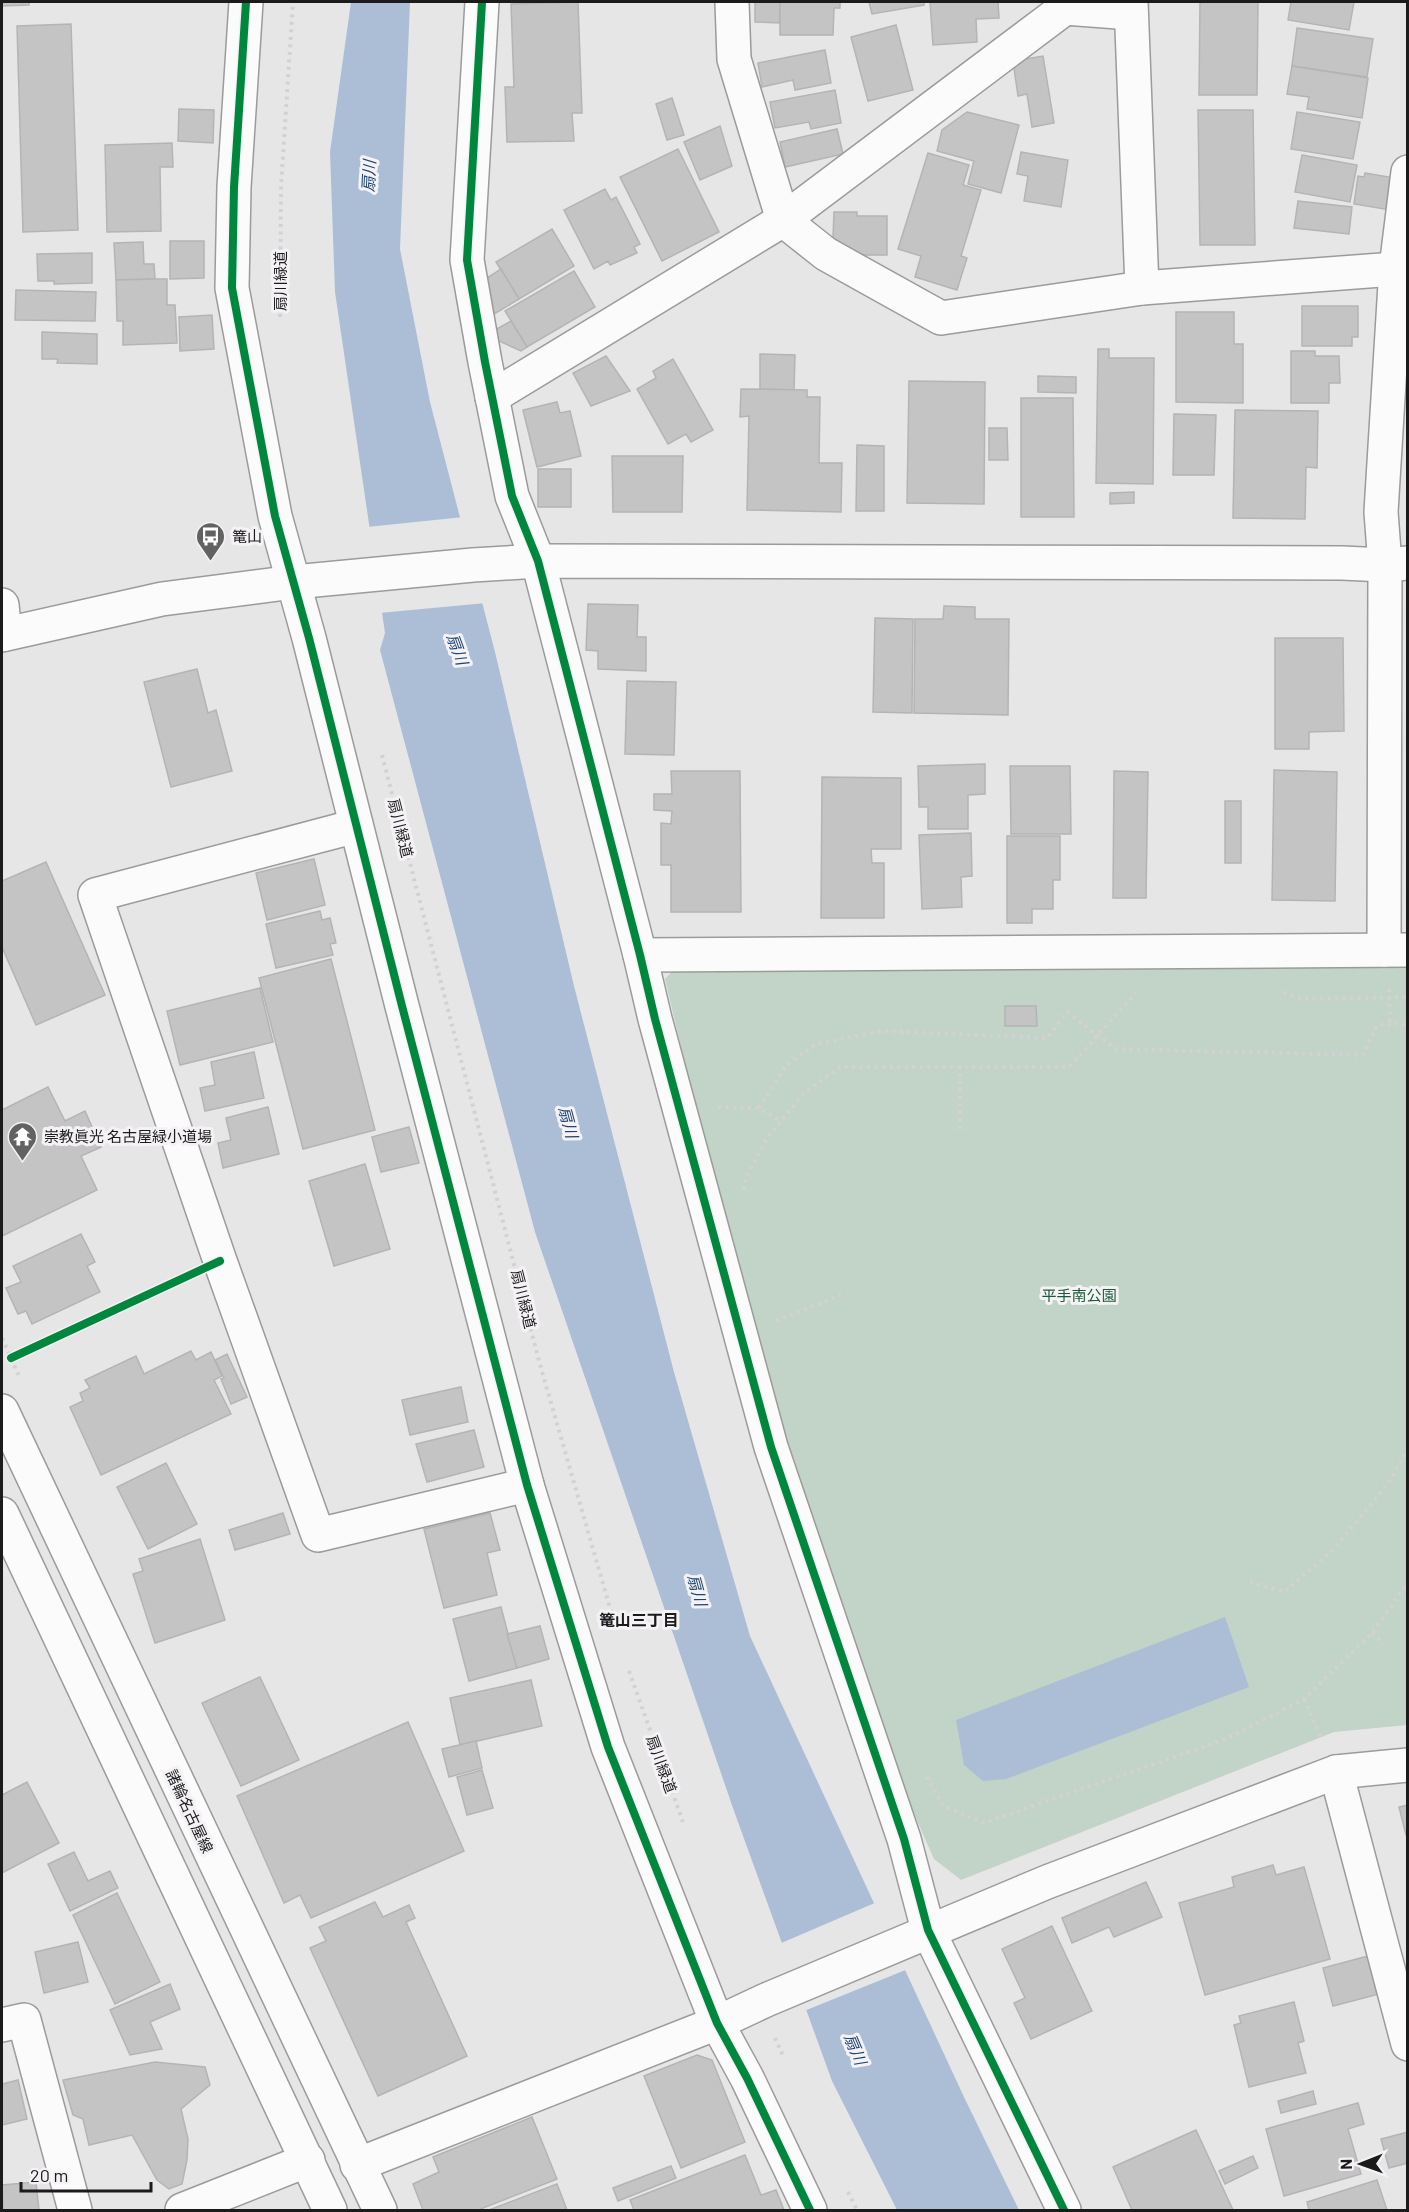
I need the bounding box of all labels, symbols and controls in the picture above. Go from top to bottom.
water label: 扇川 [358,158,378,192]
street label: 扇川緑道 [271,251,289,311]
bus stop icon: 篭山 [195,520,227,562]
place label: 篭山 [232,527,262,545]
water label: 扇川 [444,631,473,669]
street label: 扇川緑道 [385,797,417,859]
water label: 扇川 [556,1104,583,1142]
temple icon: 崇教眞光 名古屋緑小道場 [7,1120,39,1162]
place label: 崇教眞光 名古屋緑小道場 [44,1127,212,1145]
street label: 扇川緑道 [508,1268,540,1330]
park label: 平手南公園 [1041,1286,1117,1304]
water label: 扇川 [685,1572,712,1610]
district label: 篭山三丁目 [599,1610,679,1629]
street label: 扇川緑道 [643,1733,681,1795]
street label: 諸輪名古屋線 [163,1766,217,1856]
water label: 扇川 [841,2031,872,2069]
north arrow [1331,2134,1391,2194]
scale bar [21,2155,152,2193]
text: N [1336,2159,1355,2170]
text: 20 m [30,2164,68,2186]

